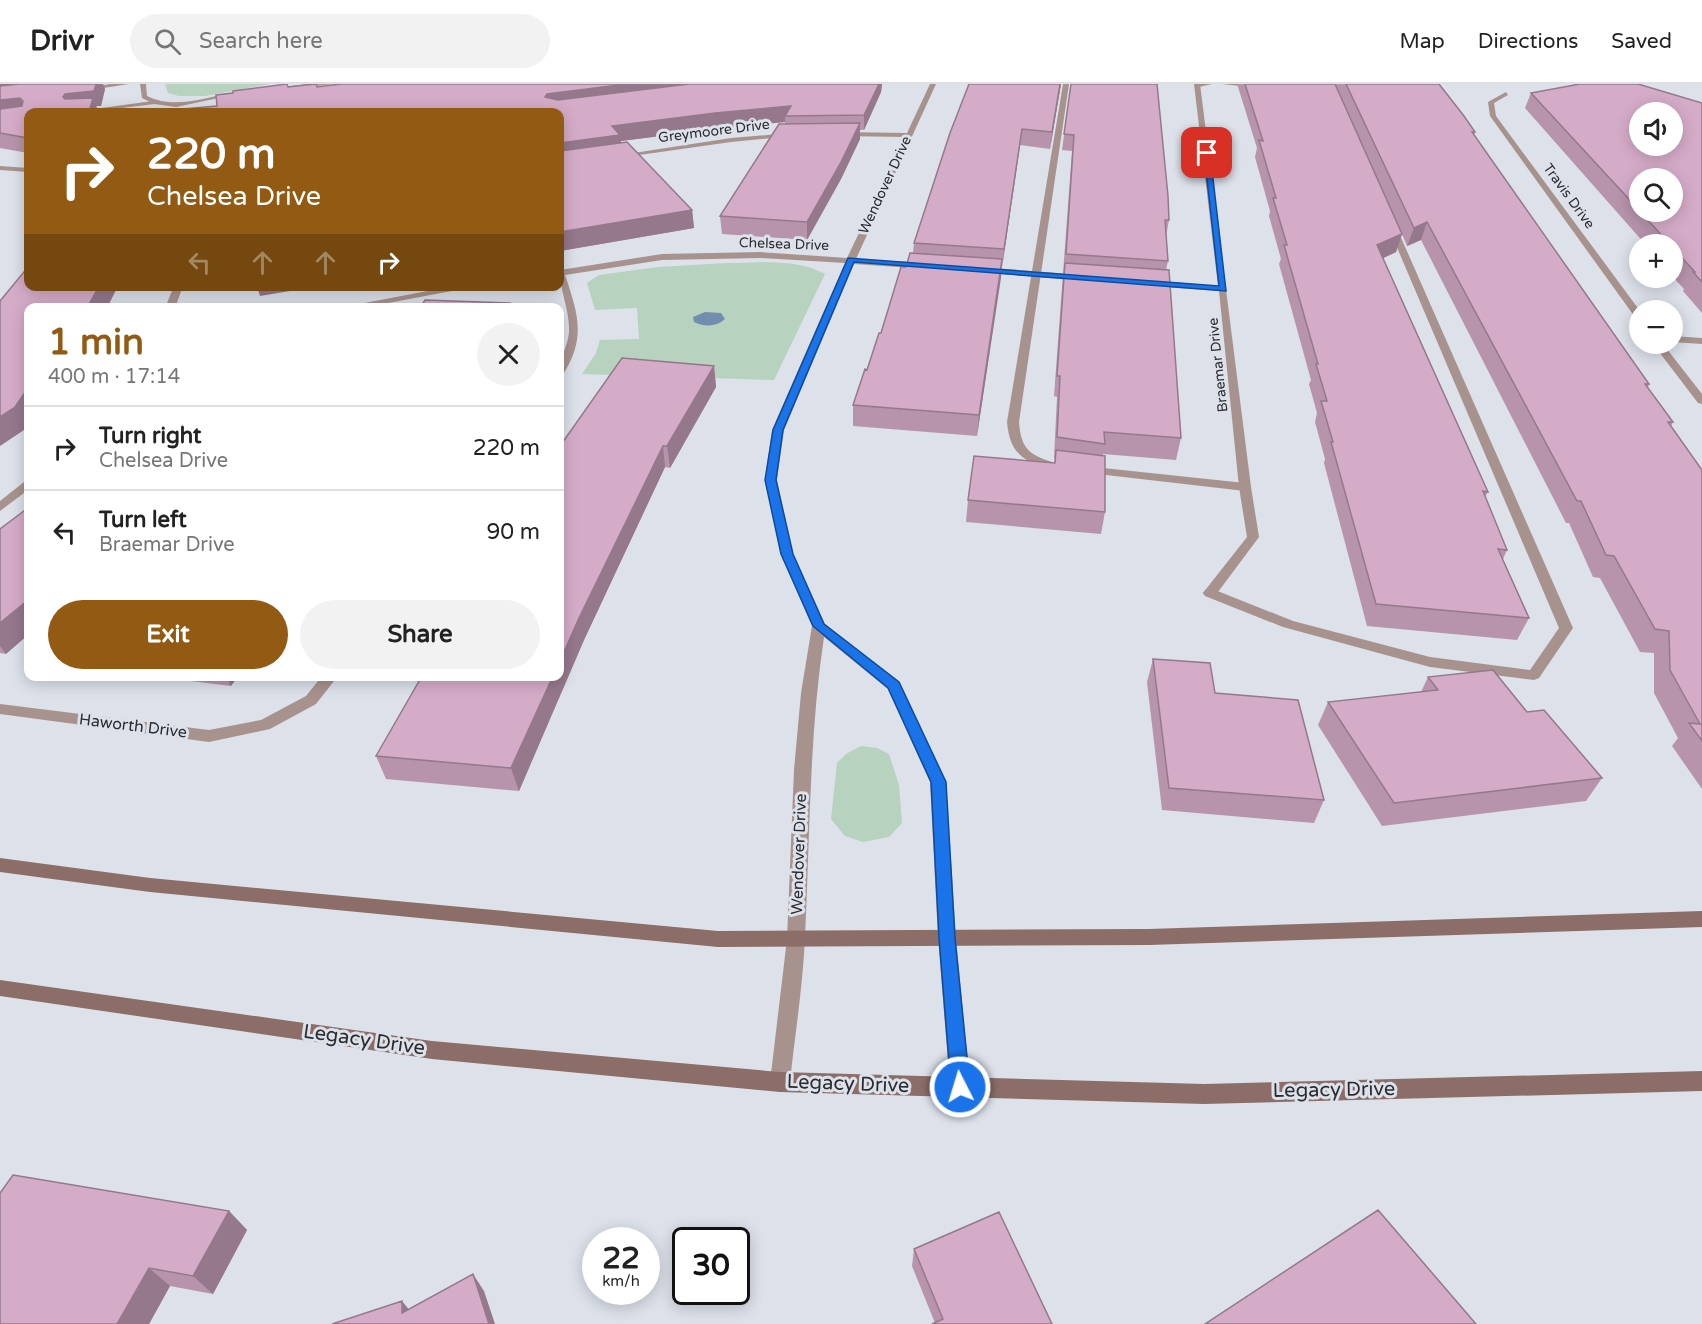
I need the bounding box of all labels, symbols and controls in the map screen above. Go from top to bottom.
search box [130,14,550,68]
text: Drivr [30,24,94,58]
icon: search [151,25,184,58]
text: Search here [199,28,323,54]
text: Map [1399,29,1445,54]
text: Directions [1478,29,1578,54]
text: Saved [1611,29,1672,54]
map controls [1629,102,1683,354]
button: sound [1629,102,1683,156]
street label: Greymoore Drive [657,116,771,146]
pin [1181,127,1232,178]
text: 220 m [147,129,276,180]
icon: right [48,132,126,210]
street label: Wendover Drive [855,133,915,237]
icon: arrive [1190,136,1223,169]
street label: Travis Drive [1540,160,1598,232]
button: search [1629,168,1683,222]
text: Chelsea Drive [147,180,321,213]
street label: Chelsea Drive [739,234,829,254]
button: + [1629,234,1683,288]
icon: left [183,246,216,279]
icon: ahead [246,246,279,279]
icon: ahead [309,246,342,279]
icon: right [372,246,405,279]
button: − [1629,300,1683,354]
street label: Braemar Drive [1205,317,1231,413]
text: 1 min [48,321,144,364]
button: close [477,323,540,386]
text: 400 m · 17:14 [48,365,180,389]
text: Turn right [99,423,201,449]
icon: right [48,432,81,465]
text: 220 m [473,435,540,461]
text: Chelsea Drive [99,449,228,473]
text: Turn left [99,507,187,533]
icon: left [48,516,81,549]
text: 90 m [486,519,540,545]
text: Braemar Drive [99,533,235,557]
button: Exit [48,600,288,669]
button: Share [300,600,540,669]
street label: Haworth Drive [78,709,188,743]
street label: Wendover Drive [787,793,811,915]
street label: Legacy Drive [302,1020,426,1060]
position arrow [928,1055,992,1119]
street label: Legacy Drive [786,1070,910,1098]
street label: Legacy Drive [1273,1077,1395,1103]
speed limit sign: 30 [672,1227,750,1305]
text: 22 [602,1240,640,1277]
text: km/h [602,1272,640,1290]

